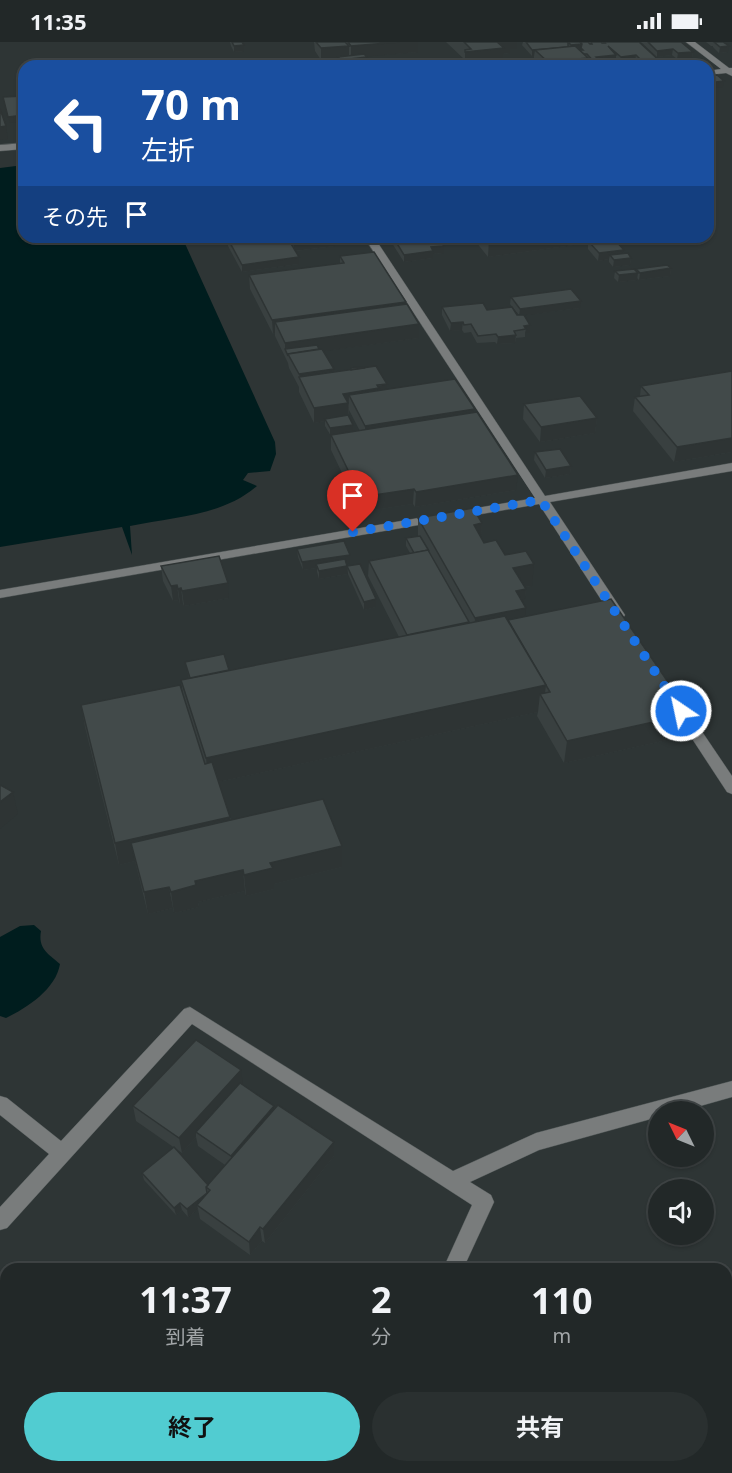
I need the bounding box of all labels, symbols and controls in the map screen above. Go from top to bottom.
text: 11:35 [30,6,87,36]
text: 70 m [141,75,241,132]
icon: left [42,84,120,162]
text: 左折 [141,131,195,168]
icon: arrive [120,198,153,231]
text: その先 [42,201,108,231]
pin [327,470,378,532]
icon: arrive [336,479,369,512]
position arrow [649,679,713,743]
north arrow [648,1101,714,1167]
map controls [648,1101,714,1245]
button: sound [648,1179,714,1245]
text: 11:37 [139,1275,232,1324]
text: 2 [371,1275,392,1324]
text: 110 [531,1276,593,1325]
text: m [552,1322,571,1349]
text: 到着 [166,1323,206,1350]
text: 分 [371,1323,391,1350]
button: 終了 [24,1392,360,1461]
button: 共有 [372,1392,708,1461]

